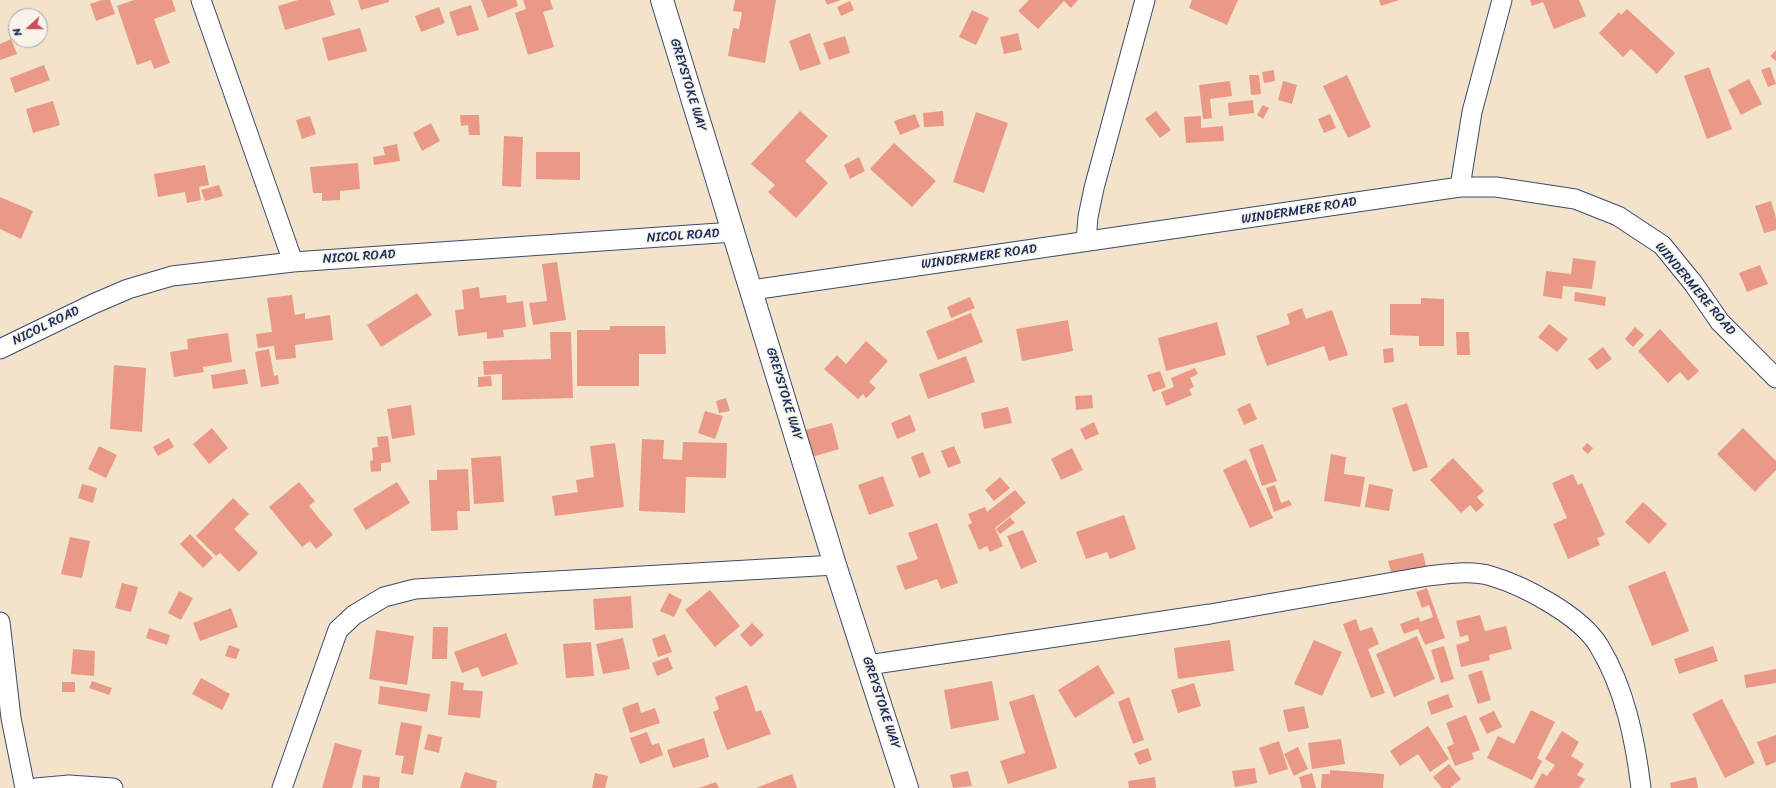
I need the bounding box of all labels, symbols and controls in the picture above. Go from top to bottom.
north arrow [8,8,48,48]
text: N [7,25,27,39]
street label: GREYSTOKE WAY [666,37,710,133]
street label: WINDERMERE ROAD [1240,194,1358,228]
street label: NICOL ROAD [646,226,720,246]
street label: WINDERMERE ROAD [1652,239,1738,339]
street label: WINDERMERE ROAD [920,241,1038,273]
street label: NICOL ROAD [322,247,396,267]
street label: NICOL ROAD [10,303,82,349]
street label: GREYSTOKE WAY [762,346,806,442]
street label: GREYSTOKE WAY [859,655,903,751]

